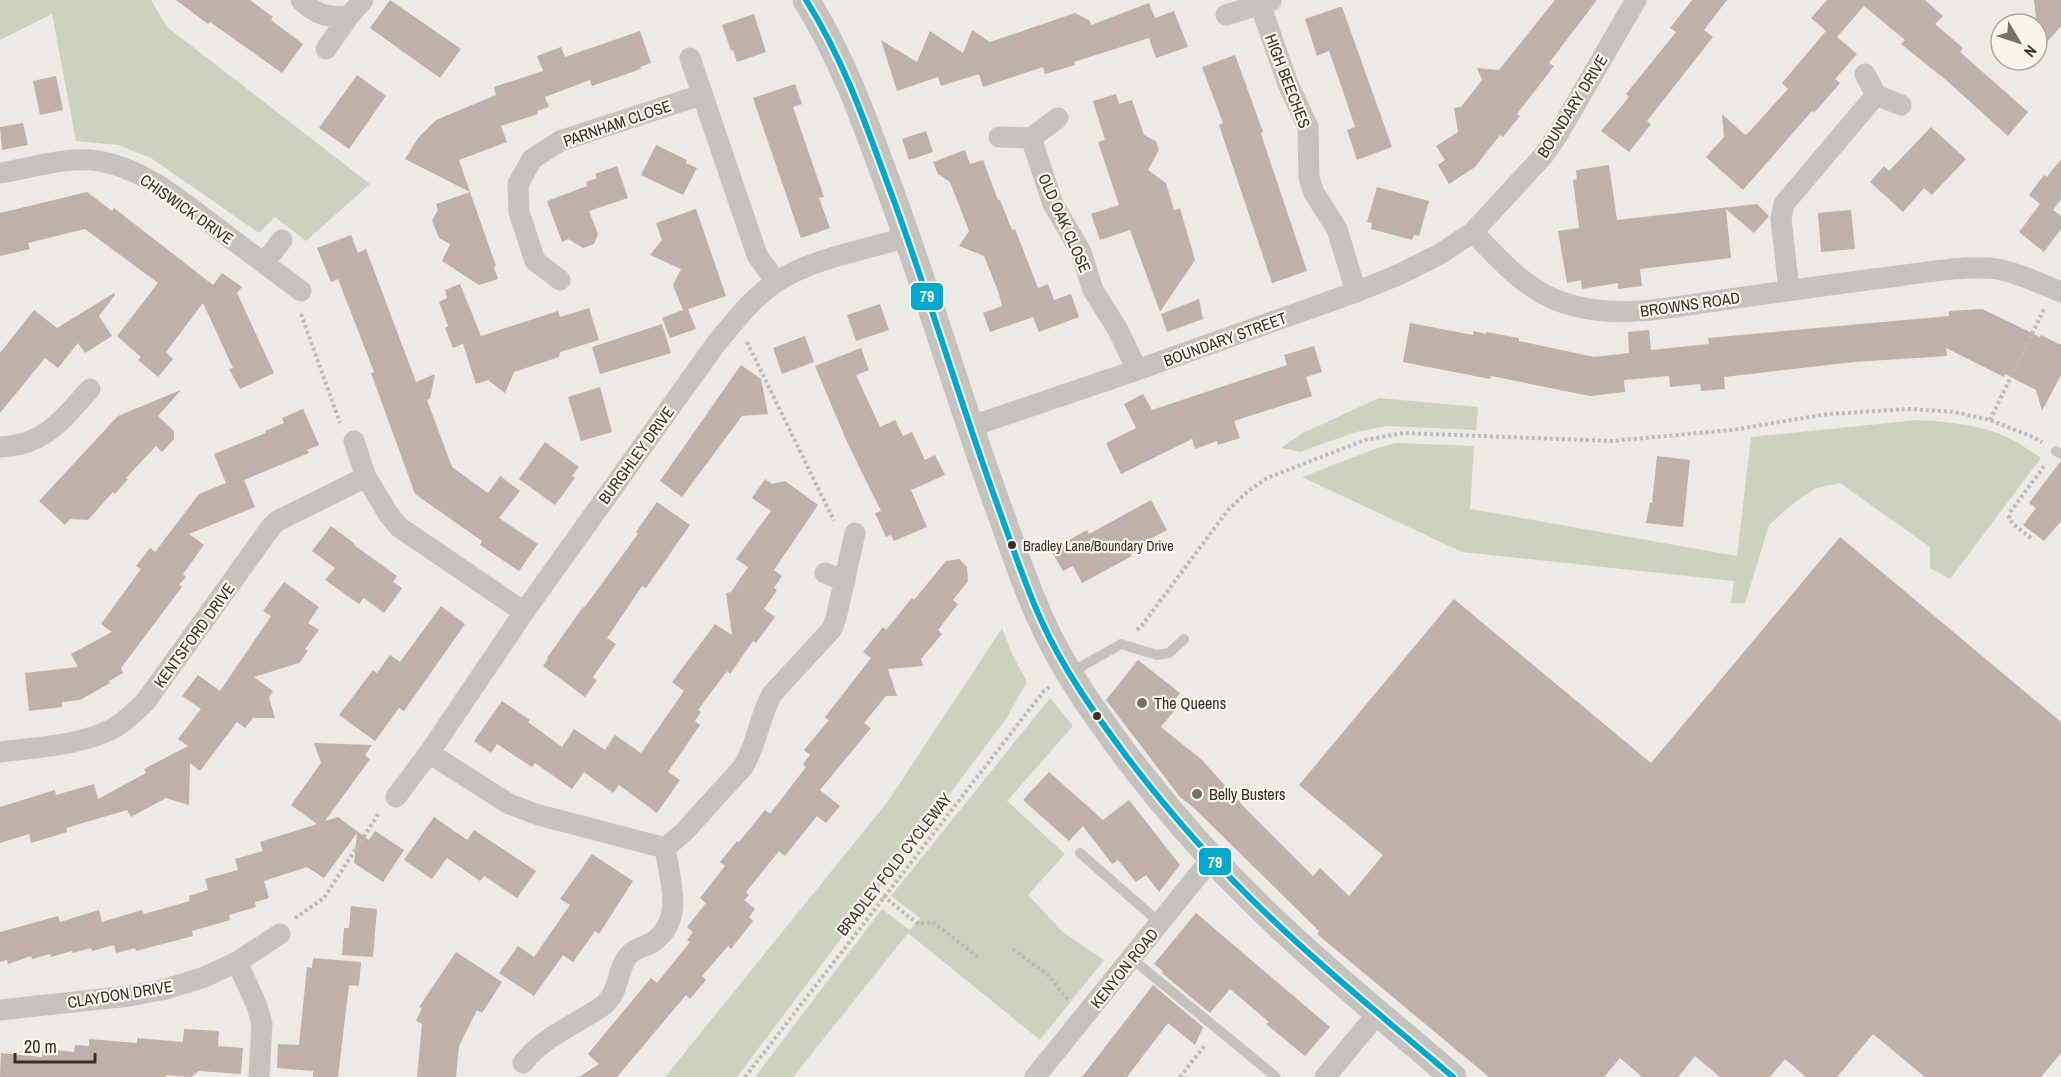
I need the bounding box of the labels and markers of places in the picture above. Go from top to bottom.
place label: Bradley Lane/Boundary Drive [1023,537,1174,555]
marker: Bradley Lane/Boundary Drive [1006,539,1018,551]
place label: The Queens [1154,692,1226,714]
marker: The Queens [1135,696,1149,710]
unlabelled marker [1091,710,1103,722]
place label: Belly Busters [1209,783,1286,805]
marker: Belly Busters [1190,787,1204,801]

